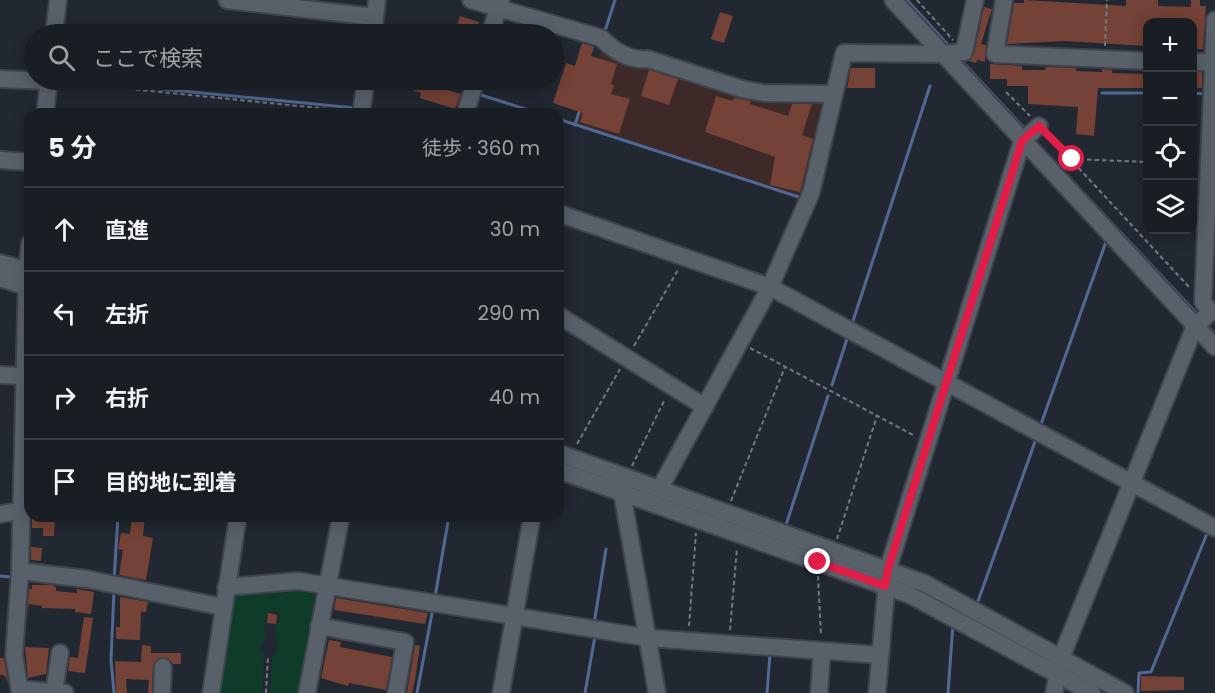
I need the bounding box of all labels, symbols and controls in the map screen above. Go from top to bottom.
map controls [1143,18,1197,234]
button: + [1143,18,1197,72]
search box [24,24,564,90]
icon: search [45,41,78,74]
text: ここで検索 [93,43,203,74]
button: − [1143,72,1197,126]
button: locate [1143,126,1197,180]
text: 5 分 [48,130,96,166]
text: 徒歩 · 360 m [422,134,540,162]
route start [1058,145,1084,171]
button: layers [1143,180,1197,234]
icon: ahead [48,213,81,246]
text: 直進 [105,215,149,246]
text: 30 m [490,215,540,243]
icon: left [48,297,81,330]
text: 左折 [105,299,149,330]
text: 290 m [477,299,540,327]
icon: right [48,381,81,414]
text: 右折 [105,383,149,414]
text: 40 m [489,383,540,411]
icon: arrive [48,465,81,498]
text: 目的地に到着 [105,467,237,498]
route end [804,548,830,574]

